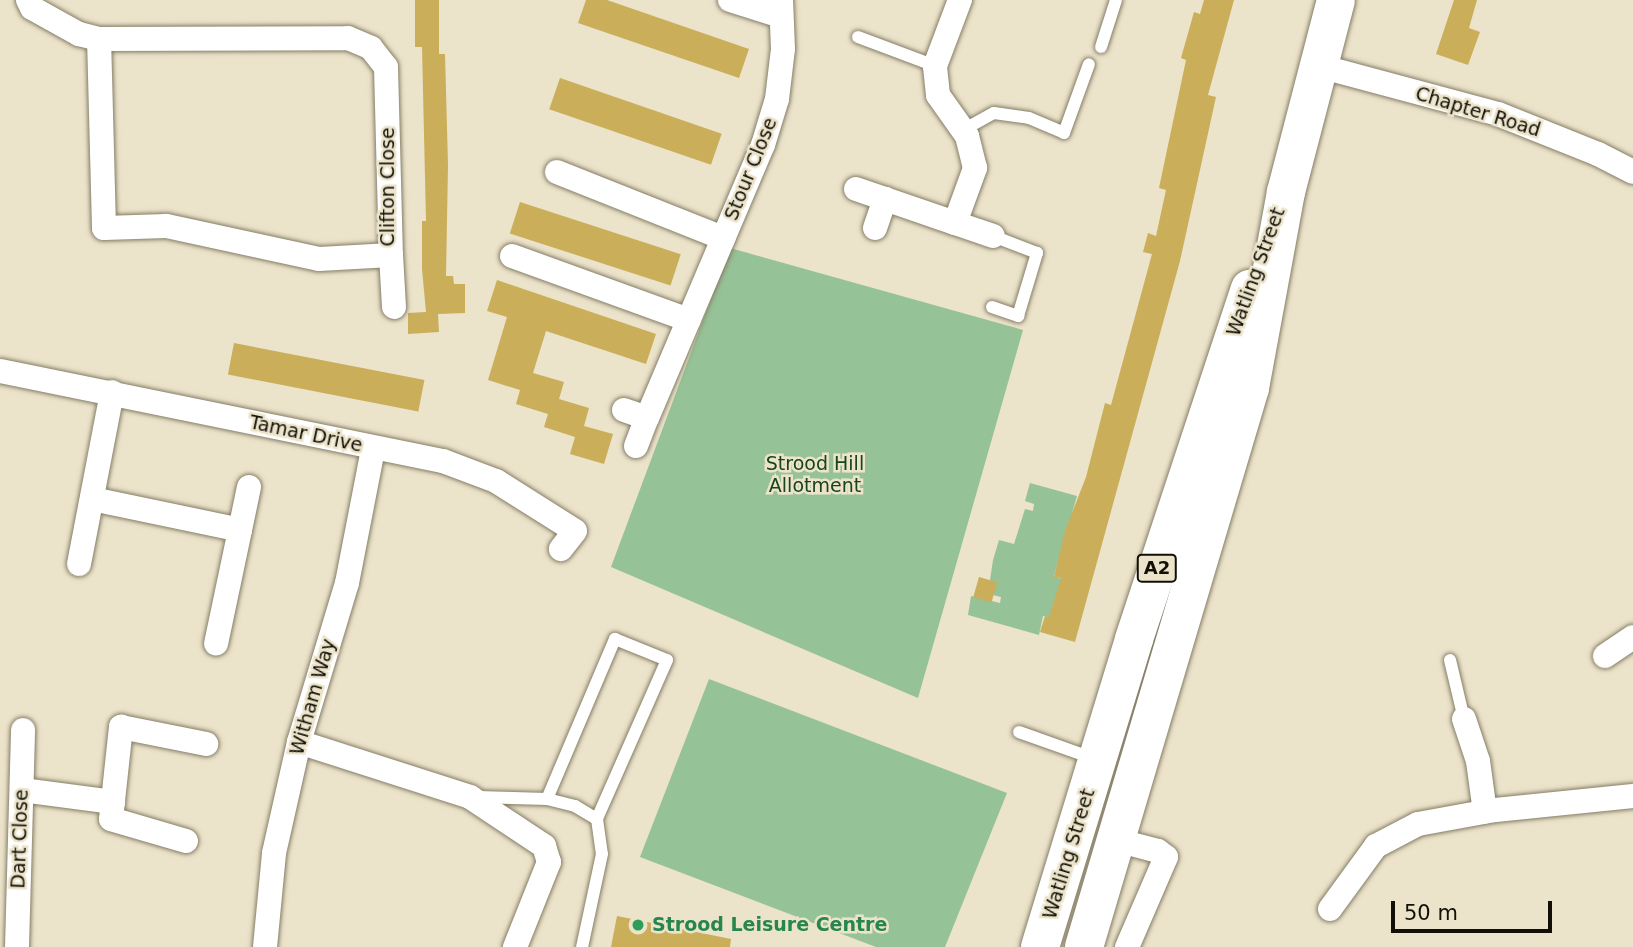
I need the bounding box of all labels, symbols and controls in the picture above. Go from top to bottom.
street label: Chapter Road [1413,82,1543,142]
street label: Stour Close [720,114,782,224]
street label: Clifton Close [377,127,399,247]
street label: Watling Street [1222,205,1290,339]
street label: Tamar Drive [248,411,364,457]
park label: Strood Hill Allotment [766,453,864,497]
road number: A2 [1136,554,1178,582]
street label: Witham Way [286,636,340,758]
street label: Watling Street [1038,786,1100,922]
street label: Dart Close [7,789,33,889]
scale bar [1395,888,1556,932]
text: 50 m [1404,901,1458,925]
place label: Strood Leisure Centre [652,914,887,936]
marker: Strood Leisure Centre [630,917,646,933]

